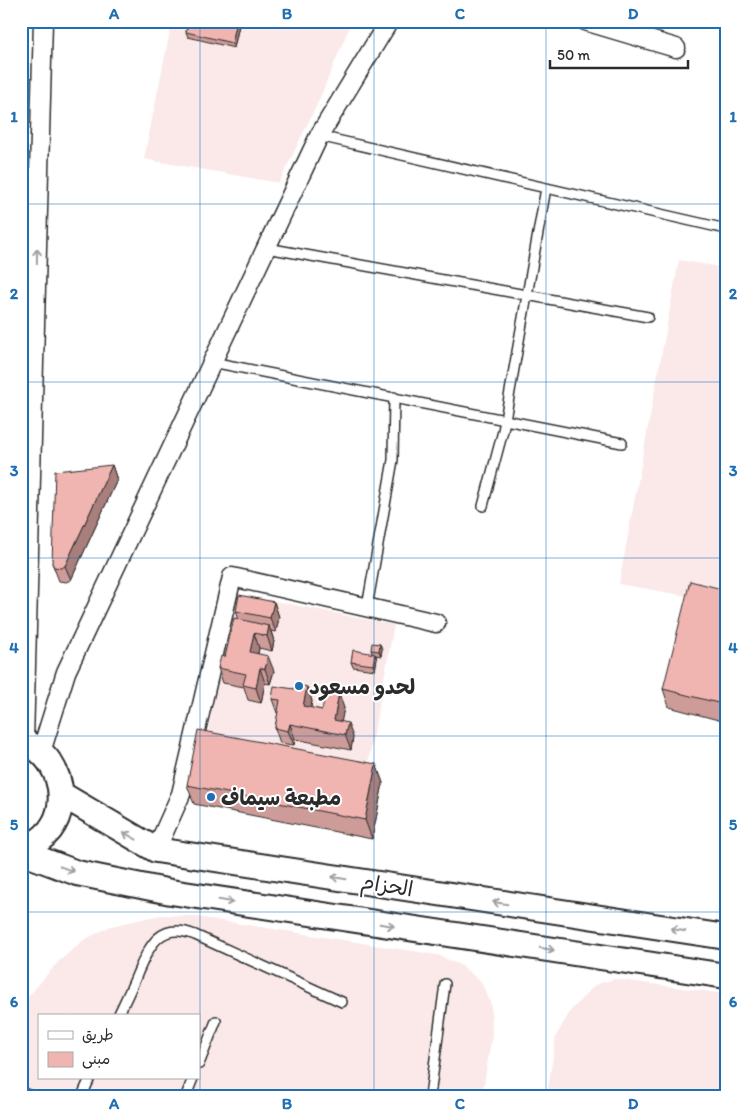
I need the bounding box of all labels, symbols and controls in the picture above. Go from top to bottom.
text: A [108,4,120,23]
text: B [282,4,293,23]
text: C [455,4,466,23]
text: D [628,4,639,23]
scale bar [550,38,687,70]
text: 50 m [557,46,590,64]
text: 1 [10,107,18,126]
text: 1 [729,107,737,126]
one-way arrow [32,248,41,264]
text: 2 [10,284,19,303]
text: 2 [729,284,738,303]
text: 3 [10,461,19,480]
text: 3 [729,461,738,480]
text: 4 [9,638,19,657]
text: 4 [728,638,738,657]
place label: لحدو مسعود [309,674,415,701]
marker: لحدو مسعود [293,680,305,692]
place label: مطبعة سيماف [221,785,341,811]
marker: مطبعة سيماف [205,791,217,803]
text: 5 [10,815,19,834]
text: 5 [729,815,738,834]
one-way arrow [123,830,138,840]
one-way arrow [59,865,74,874]
street label: الحزام [358,869,415,905]
one-way arrow [331,873,347,883]
one-way arrow [218,896,234,906]
one-way arrow [492,897,508,907]
one-way arrow [378,920,394,930]
one-way arrow [670,925,686,935]
one-way arrow [539,945,555,955]
text: 6 [10,992,19,1011]
text: 6 [729,992,738,1011]
legend [38,1014,200,1080]
text: طريق [82,1026,114,1044]
text: مبنى [82,1050,110,1069]
text: A [108,1094,120,1113]
text: B [282,1094,293,1113]
text: C [455,1094,466,1113]
text: D [628,1094,639,1113]

